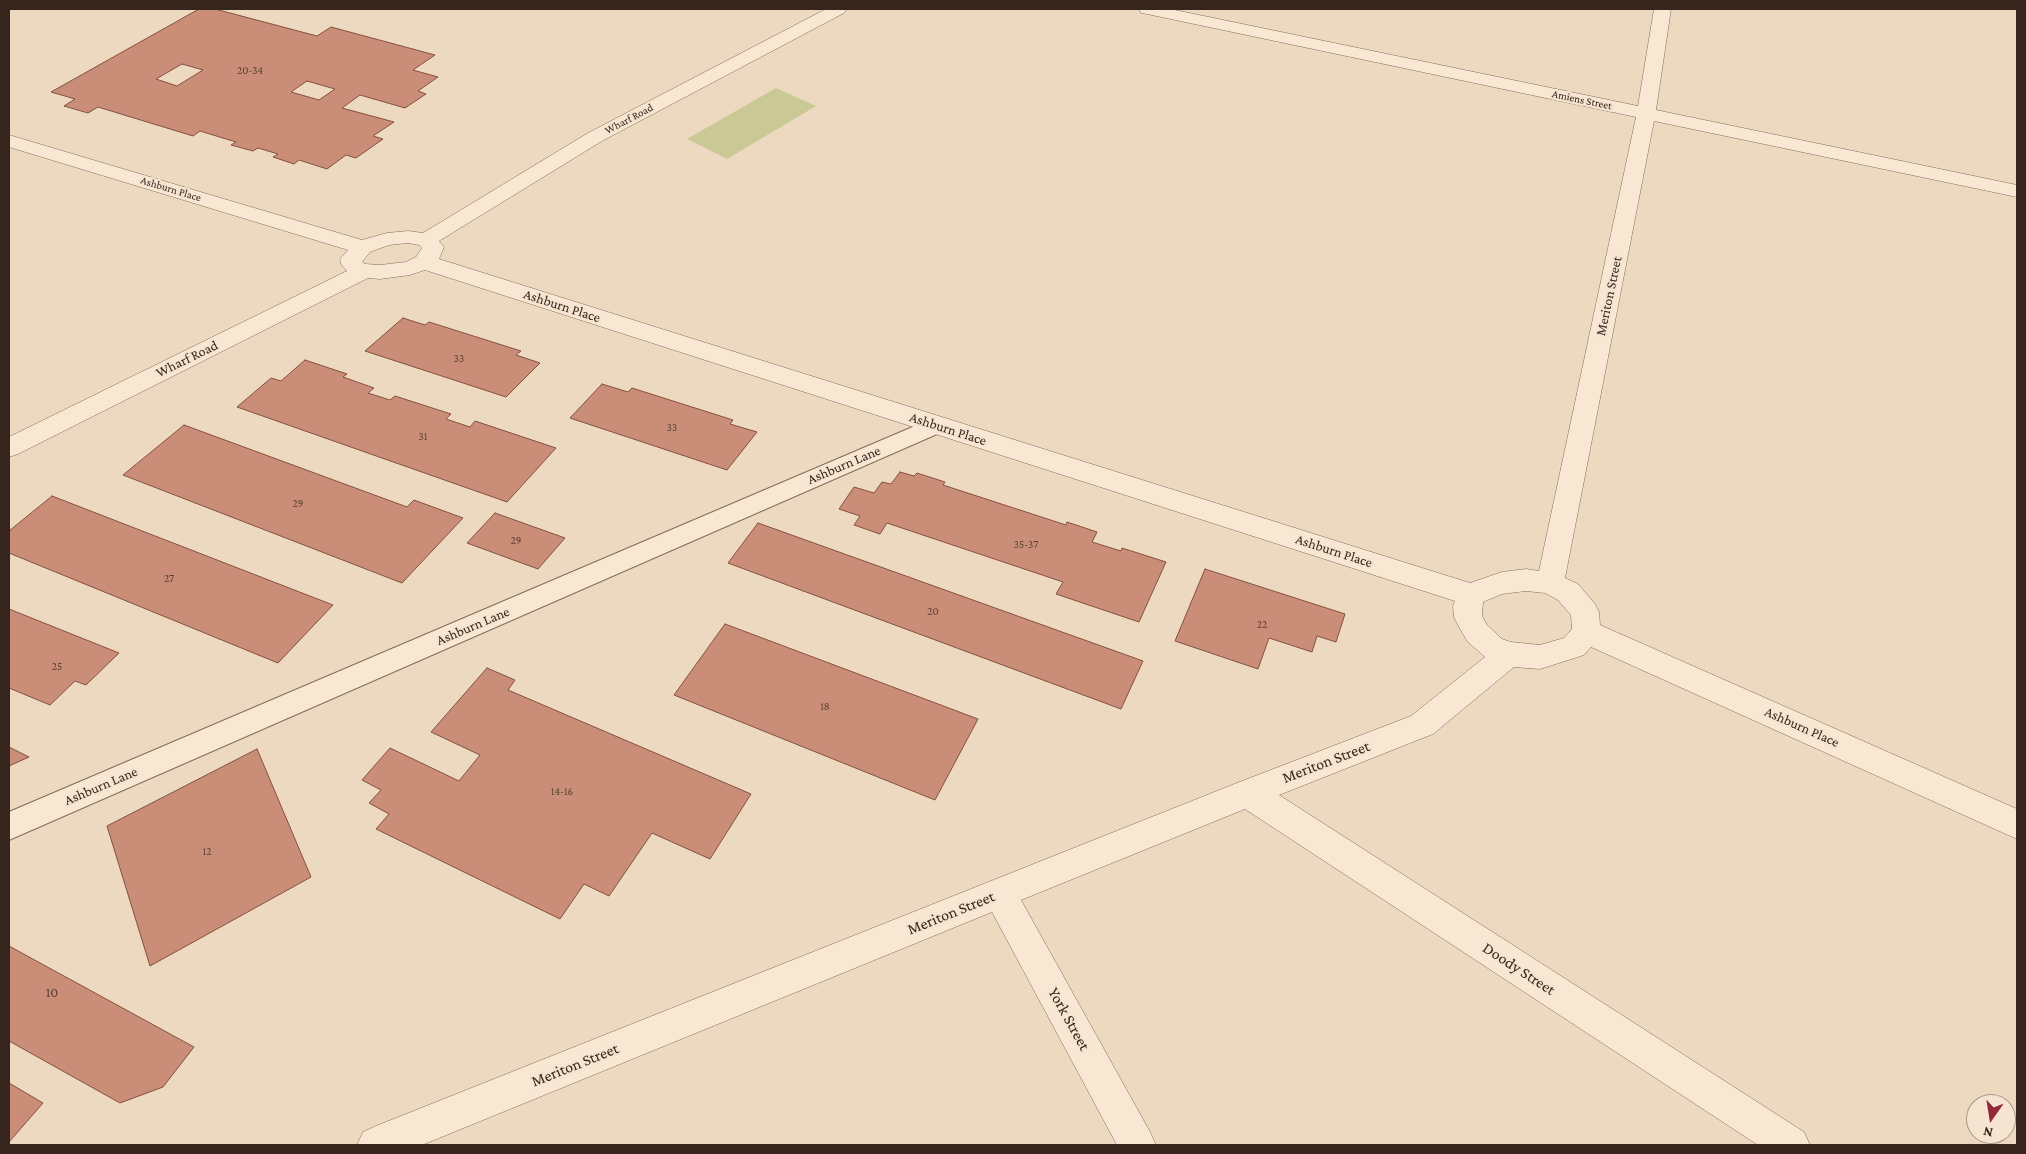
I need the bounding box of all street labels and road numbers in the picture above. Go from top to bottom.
street label: Amiens Street [1551,87,1613,113]
street label: Wharf Road [603,101,655,137]
street label: Ashburn Place [139,174,203,204]
street label: Meriton Street [1592,255,1626,337]
street label: Ashburn Place [521,286,603,326]
street label: Wharf Road [153,337,221,381]
street label: Ashburn Place [907,409,989,449]
street label: Ashburn Lane [805,442,883,488]
street label: Ashburn Place [1293,531,1375,571]
street label: Ashburn Lane [434,603,512,649]
street label: Ashburn Place [1762,703,1842,751]
street label: Meriton Street [1279,736,1373,788]
street label: Ashburn Lane [62,763,140,809]
street label: Meriton Street [905,887,997,939]
street label: Doody Street [1479,938,1559,1000]
street label: York Street [1044,984,1094,1054]
street label: Meriton Street [529,1039,621,1091]

